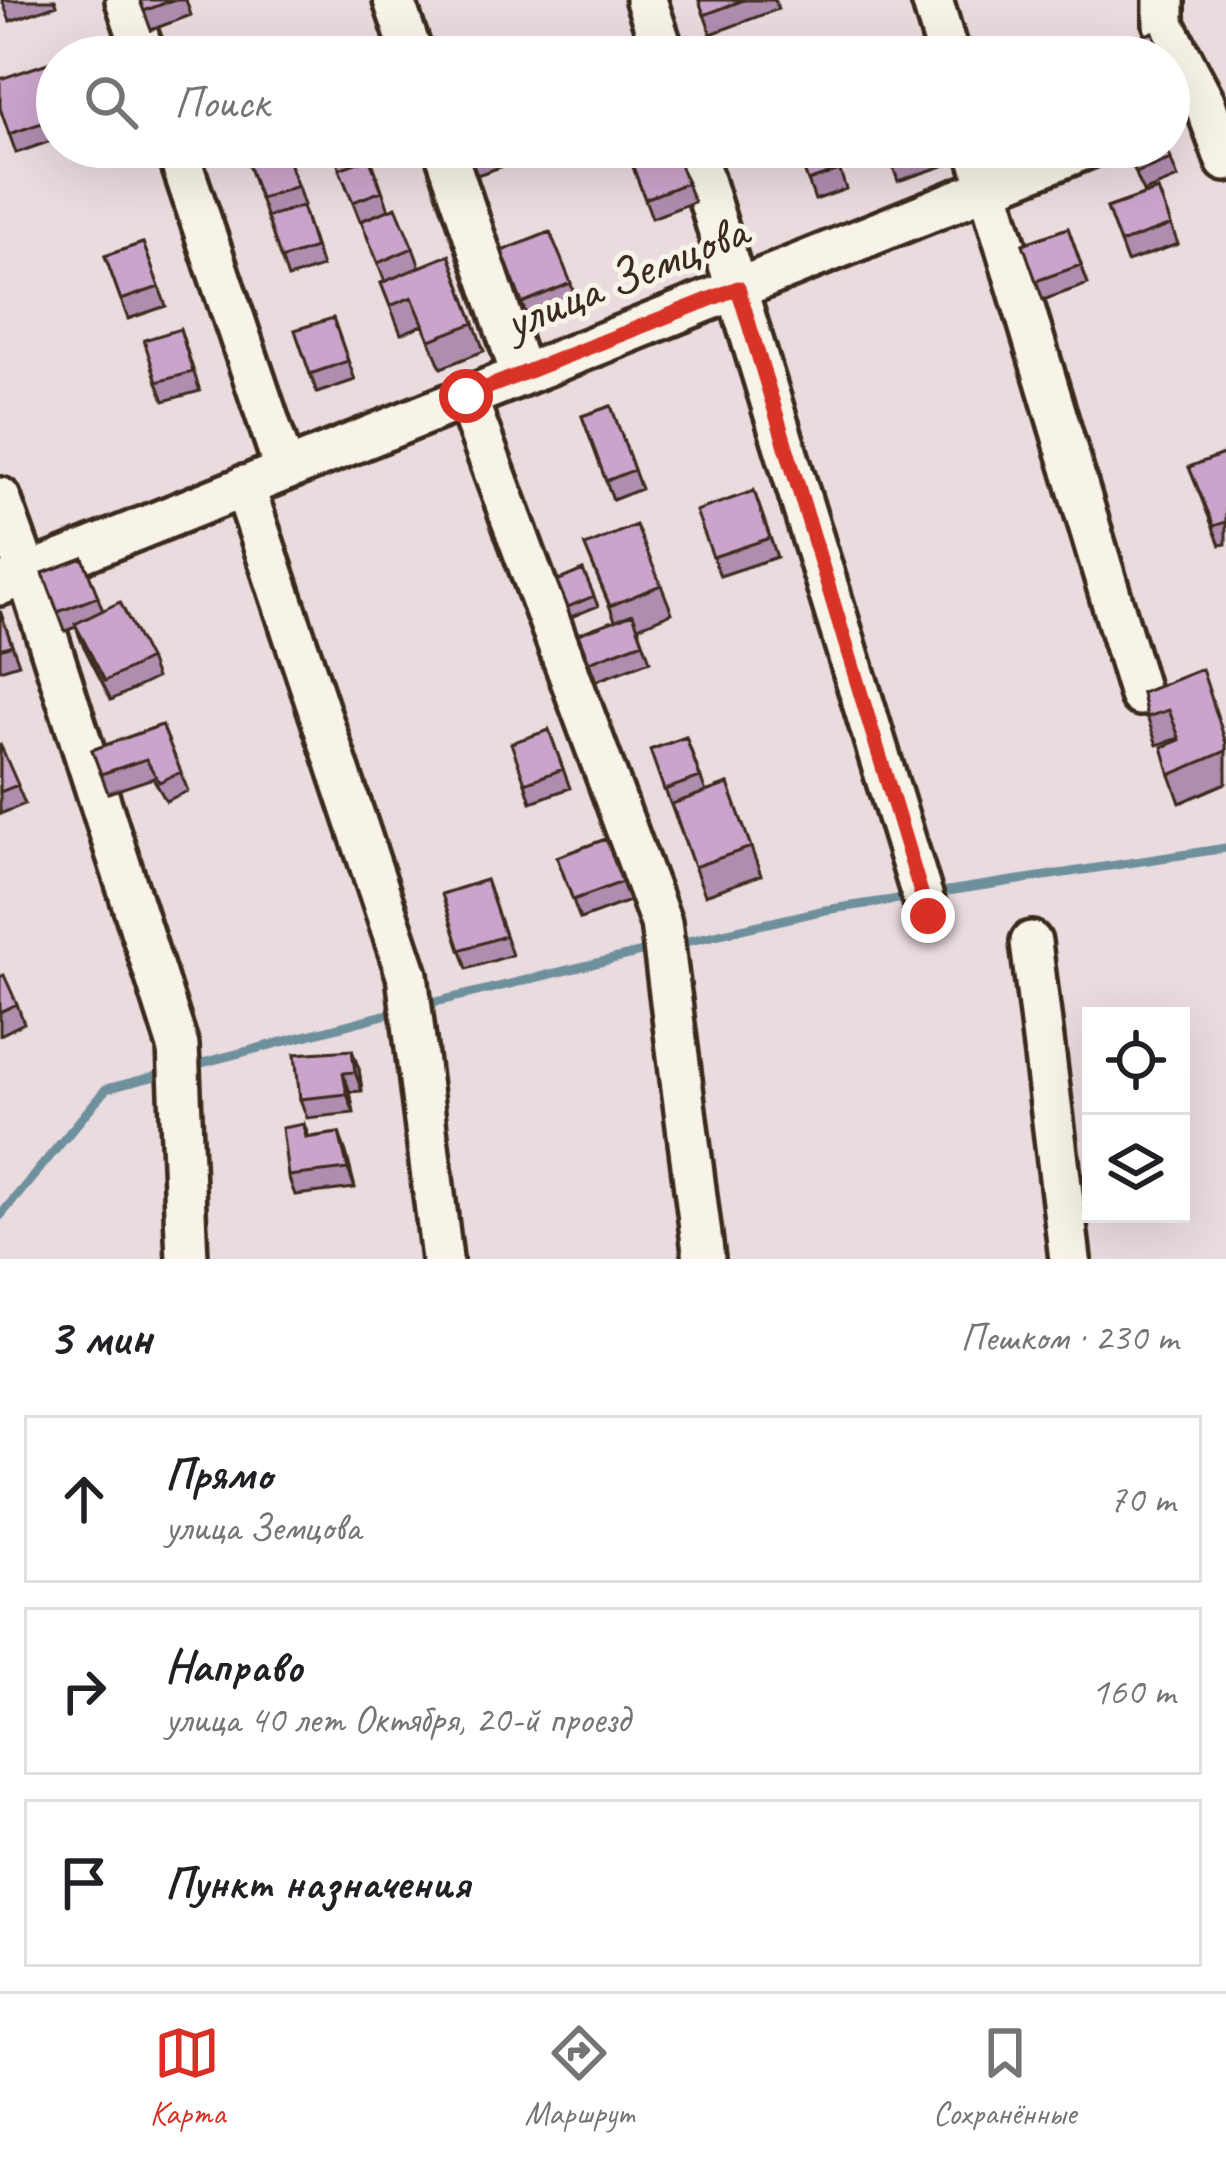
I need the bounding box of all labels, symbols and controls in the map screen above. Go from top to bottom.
search box [36,36,1190,168]
icon: search [78,69,144,135]
text: Поиск [174,74,269,131]
street label: улица Земцова [492,197,760,355]
route start [439,369,493,423]
route end [901,889,955,943]
map controls [1082,1007,1190,1223]
button: locate [1082,1007,1190,1115]
button: layers [1082,1115,1190,1223]
text: 3 мин [48,1305,152,1369]
text: Пешком · 230 m [960,1313,1178,1362]
text: Прямо [165,1446,272,1503]
icon: ahead [51,1466,117,1532]
text: 70 m [1109,1475,1175,1524]
text: улица Земцова [165,1503,361,1552]
text: Направо [165,1638,303,1695]
icon: right [51,1658,117,1724]
text: 160 m [1091,1667,1175,1716]
text: улица 40 лет Октября, 20-й проезд [165,1695,630,1744]
icon: arrive [51,1850,117,1916]
text: Пункт назначения [165,1855,470,1912]
tab: Карта [150,2020,225,2134]
tab: Маршрут [525,2020,634,2134]
tab: Сохранённые [933,2020,1076,2134]

